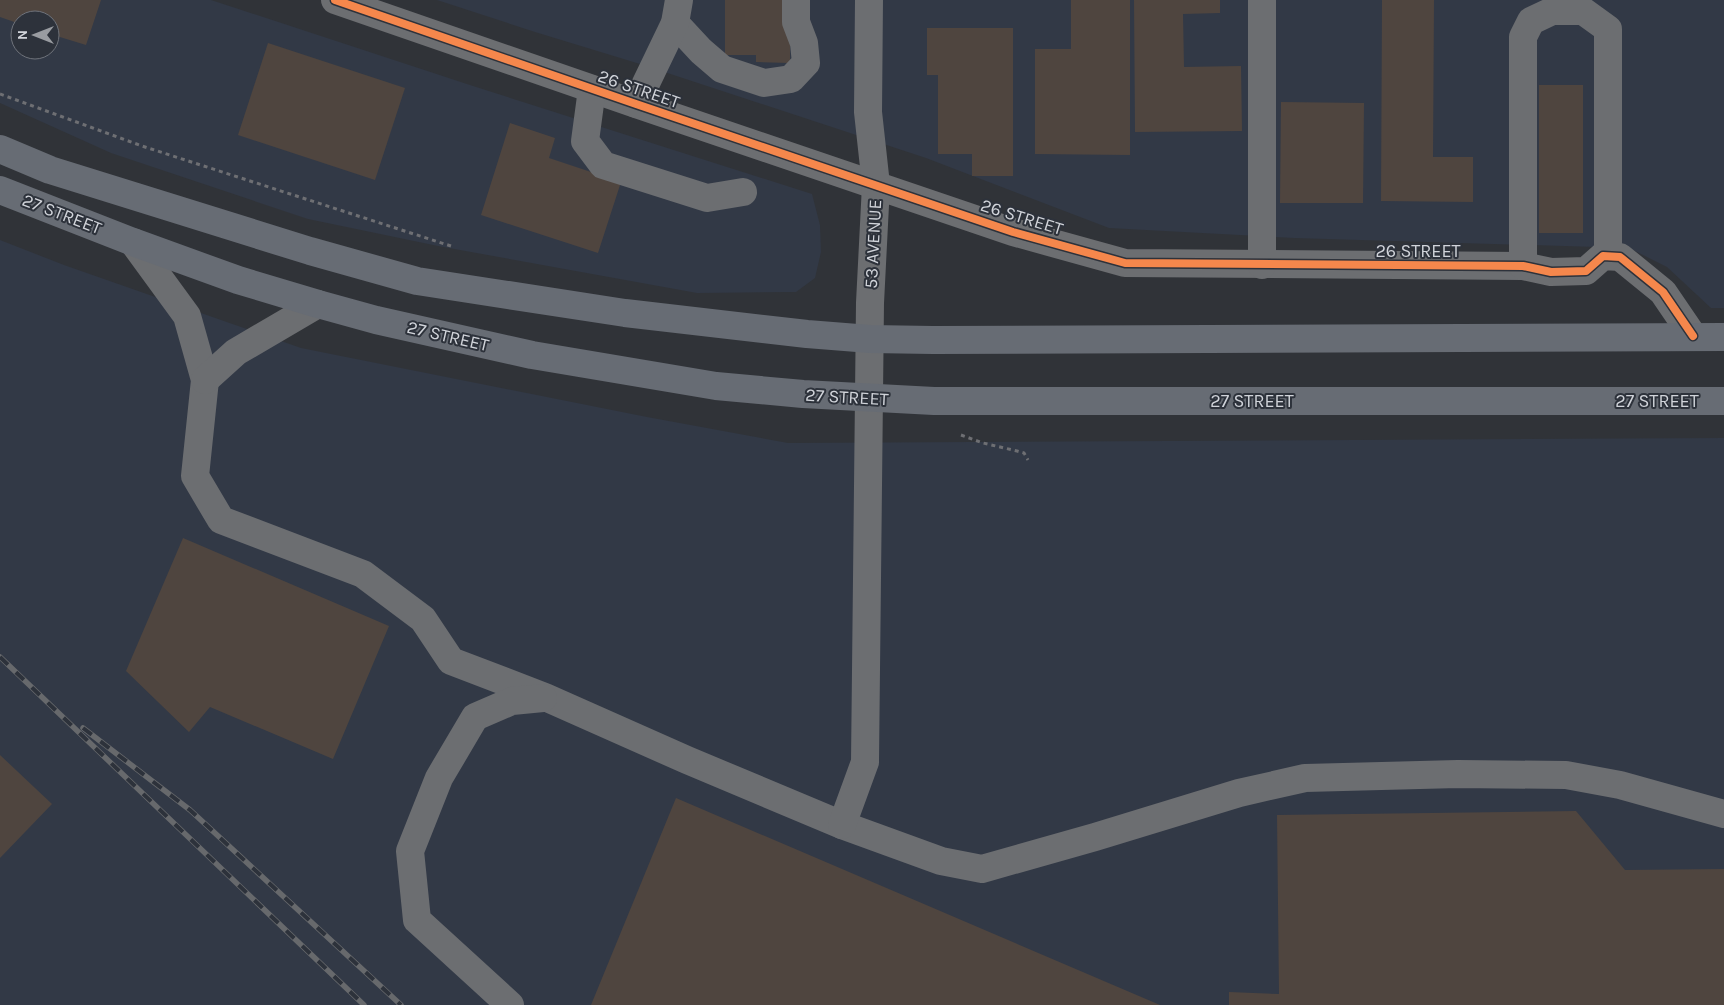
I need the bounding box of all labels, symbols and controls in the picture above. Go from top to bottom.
north arrow [10,10,60,60]
text: N [14,30,31,40]
street label: 26 STREET [595,65,683,113]
street label: 27 STREET [19,189,105,239]
street label: 26 STREET [978,194,1066,240]
street label: 53 AVENUE [860,199,886,289]
street label: 26 STREET [1375,240,1461,262]
street label: 27 STREET [405,316,491,356]
street label: 27 STREET [805,384,889,410]
street label: 27 STREET [1210,390,1294,412]
street label: 27 STREET [1615,390,1699,412]

